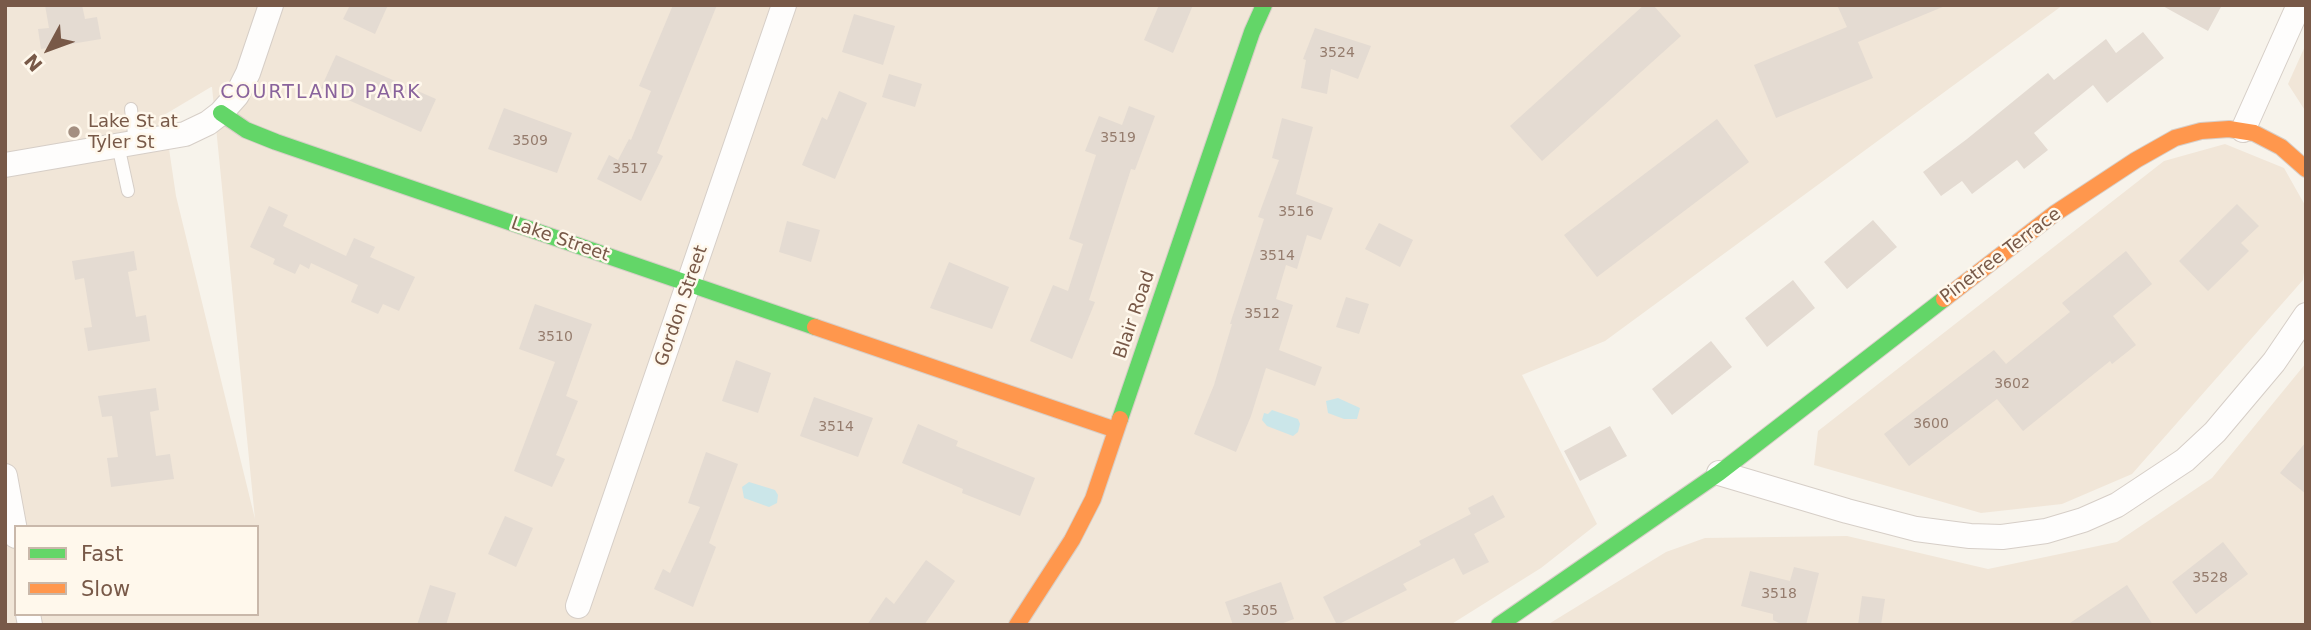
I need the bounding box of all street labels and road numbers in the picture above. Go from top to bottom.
street label: Pinetree Terrace [1936,204,2066,308]
street label: Lake Street [508,213,612,267]
street label: Gordon Street [651,243,713,369]
street label: Blair Road [1110,268,1160,362]

